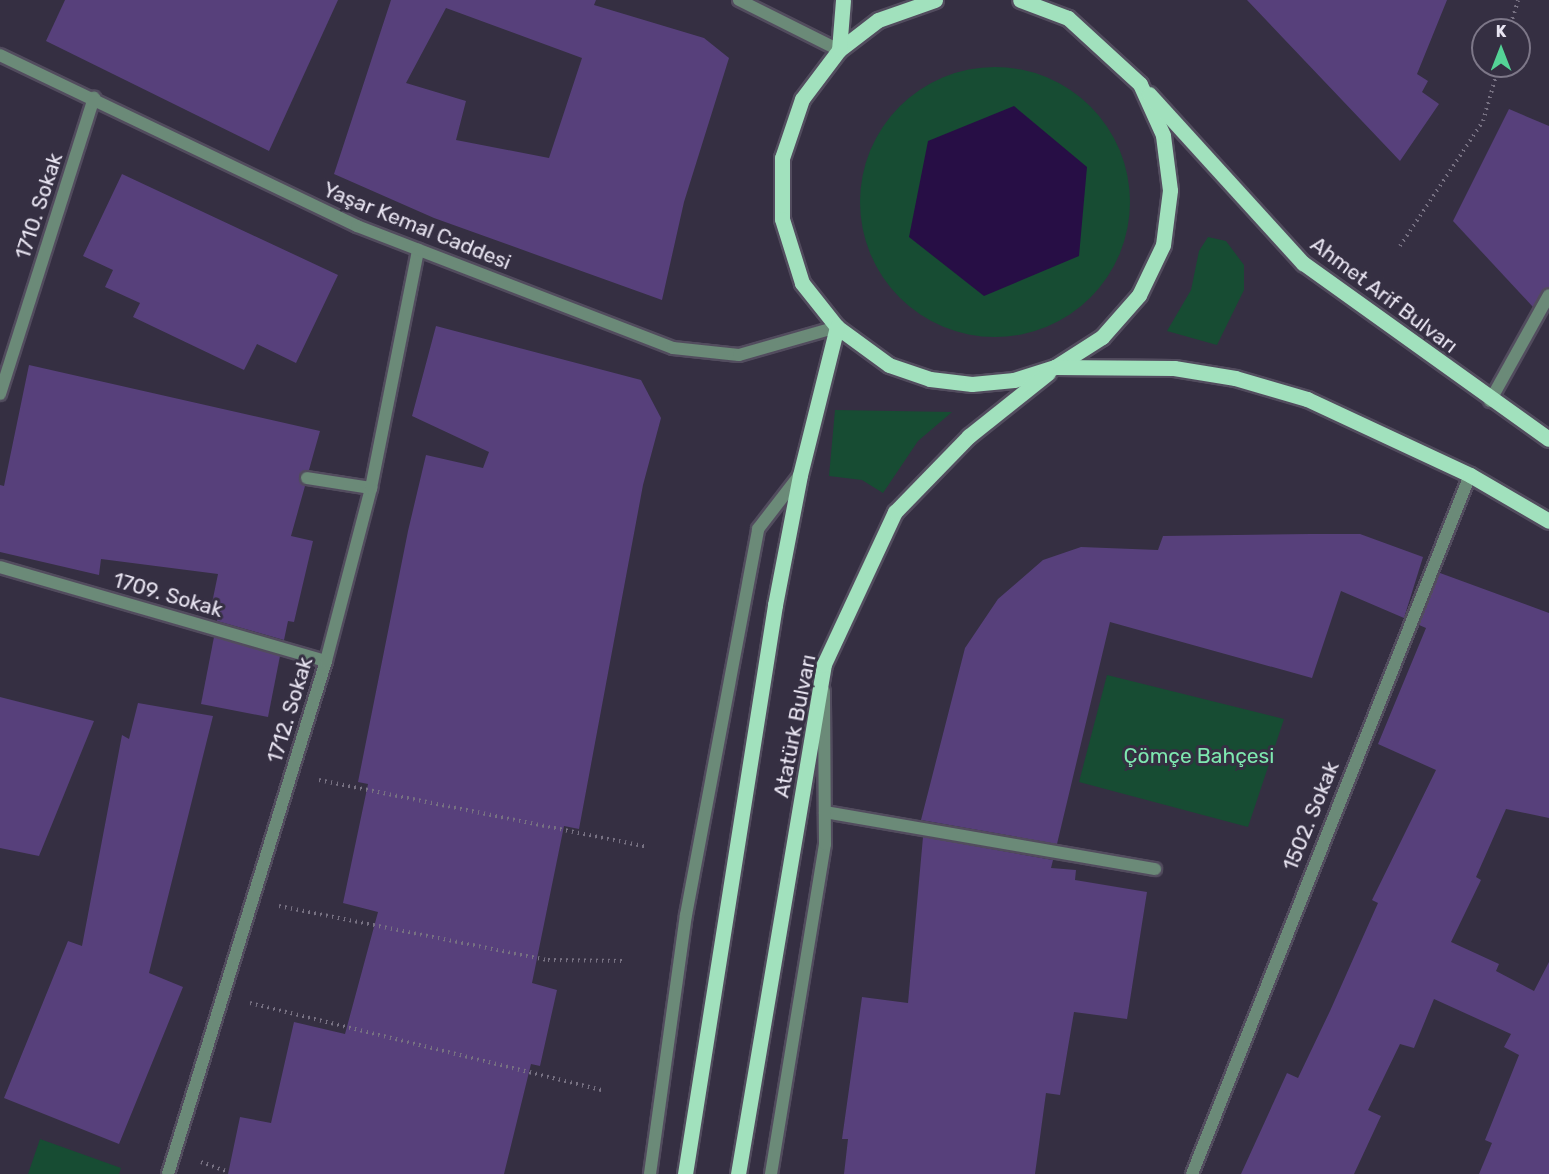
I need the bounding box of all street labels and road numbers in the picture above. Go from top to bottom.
street label: 1710. Sokak [10,150,68,262]
street label: Yaşar Kemal Caddesi [319,177,515,275]
street label: Ahmet Arif Bulvarı [1305,231,1463,359]
street label: 1709. Sokak [110,567,226,623]
street label: Atatürk Bulvarı [769,652,821,800]
street label: 1712. Sokak [262,654,318,766]
street label: 1502. Sokak [1278,758,1344,874]

